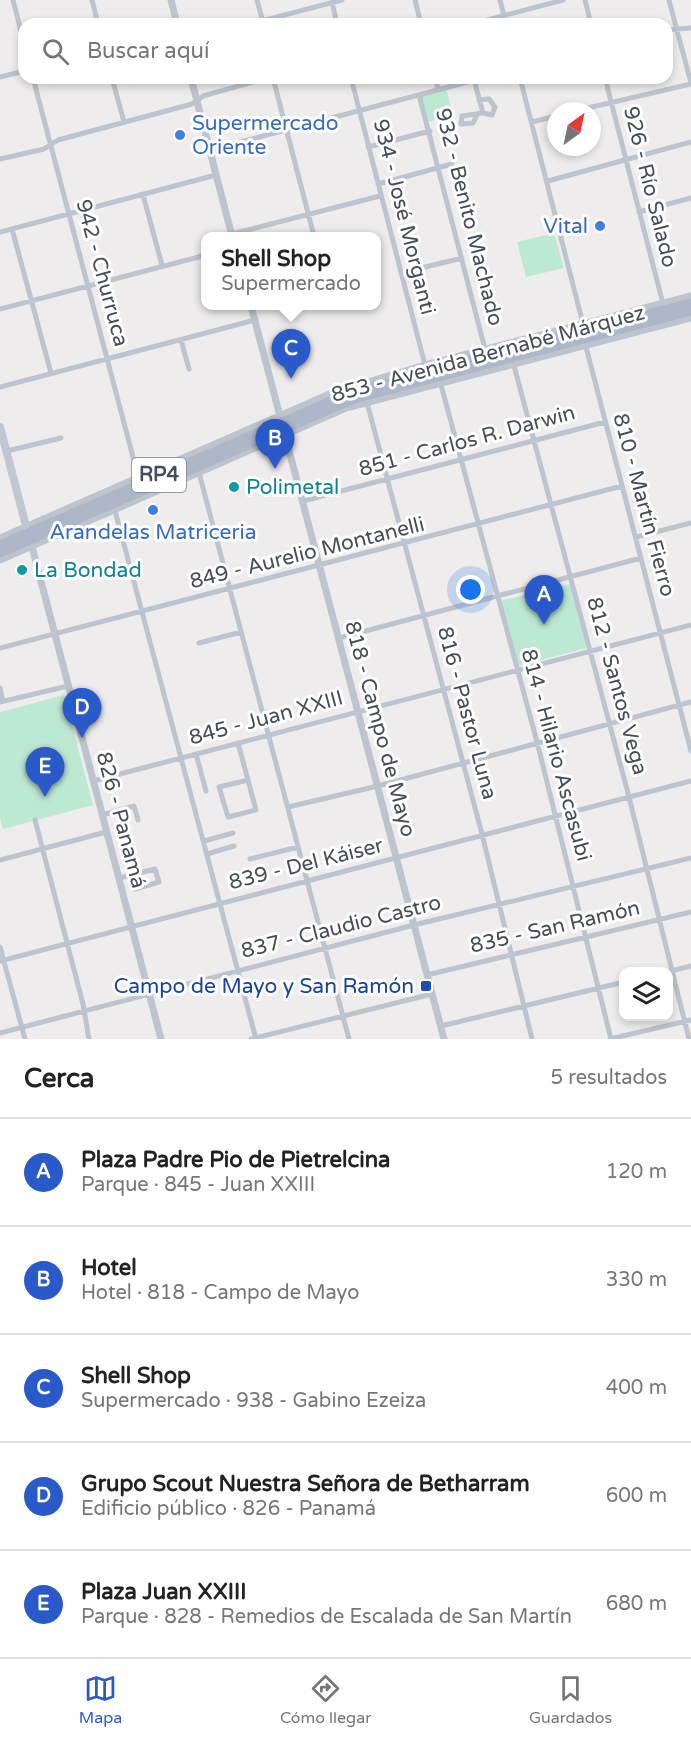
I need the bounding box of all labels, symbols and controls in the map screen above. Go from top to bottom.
search box [18,18,673,84]
icon: search [39,35,72,68]
text: Buscar aquí [87,38,209,64]
north arrow [547,102,601,156]
street label: 926 - Río Salado [618,104,682,270]
street label: 932 - Benito Machado [430,106,508,328]
place label: Supermercado Oriente [192,111,339,160]
street label: 934 - José Morganti [368,117,440,317]
marker: Supermercado Oriente [173,128,187,142]
street label: 942 - Churruca [70,197,134,349]
place label: Vital [543,214,588,239]
marker: Vital [593,219,607,233]
popup [201,232,381,310]
text: Shell Shop [221,246,331,272]
text: Supermercado [221,272,361,296]
street label: 853 - Avenida Bernabé Márquez [329,300,647,408]
pin: C [272,330,310,379]
street label: 851 - Carlos R. Darwin [356,400,578,482]
street label: 810 - Martín Fierro [607,411,681,599]
pin: B [256,420,294,469]
road number: RP4 [132,458,186,492]
place label: Polimetal [246,475,339,500]
marker: Polimetal [227,480,241,494]
marker: Arandelas Matriceria [146,503,160,517]
street label: 849 - Aurelio Montanelli [187,512,427,594]
place label: Arandelas Matriceria [49,520,257,545]
place label: La Bondad [34,558,142,583]
marker: La Bondad [15,563,29,577]
your location [456,575,485,604]
pin: A [524,576,564,625]
street label: 812 - Santos Vega [581,594,653,778]
street label: 818 - Campo de Mayo [339,618,421,840]
street label: 816 - Pastor Luna [432,624,502,802]
street label: 814 - Hilario Ascasubi [516,646,596,864]
street label: 845 - Juan XXIII [186,685,346,751]
pin: D [62,688,101,738]
pin: E [26,748,64,797]
street label: 826 - Panamá [91,749,151,891]
street label: 839 - Del Káiser [226,833,386,895]
street label: 837 - Claudio Castro [239,890,443,964]
street label: 835 - San Ramón [468,895,642,959]
map controls [619,967,673,1021]
button: layers [619,967,673,1021]
place label: Campo de Mayo y San Ramón [114,974,414,999]
marker: Campo de Mayo y San Ramón [419,979,433,993]
text: Cerca [24,1063,94,1094]
text: 5 resultados [551,1066,667,1090]
text: Plaza Padre Pio de Pietrelcina [81,1147,390,1173]
text: A [36,1160,51,1184]
text: 120 m [606,1160,667,1184]
text: Parque · 845 - Juan XXIII [81,1173,315,1197]
text: Hotel [81,1255,137,1281]
text: B [37,1268,50,1292]
text: 330 m [606,1268,667,1292]
text: Hotel · 818 - Campo de Mayo [81,1281,359,1305]
text: Shell Shop [81,1363,191,1389]
text: C [37,1376,50,1400]
text: 400 m [606,1376,667,1400]
text: Supermercado · 938 - Gabino Ezeiza [81,1389,426,1413]
text: Grupo Scout Nuestra Señora de Betharram [81,1471,530,1497]
text: D [36,1484,51,1508]
text: 600 m [606,1484,667,1508]
text: Edificio público · 826 - Panamá [81,1497,376,1521]
text: Plaza Juan XXIII [81,1579,247,1605]
text: E [37,1592,50,1616]
text: 680 m [606,1592,667,1616]
text: Parque · 828 - Remedios de Escalada de San Martín [81,1605,572,1629]
tab: Mapa [79,1672,122,1728]
tab: Cómo llegar [280,1672,371,1728]
tab: Guardados [529,1672,612,1728]

